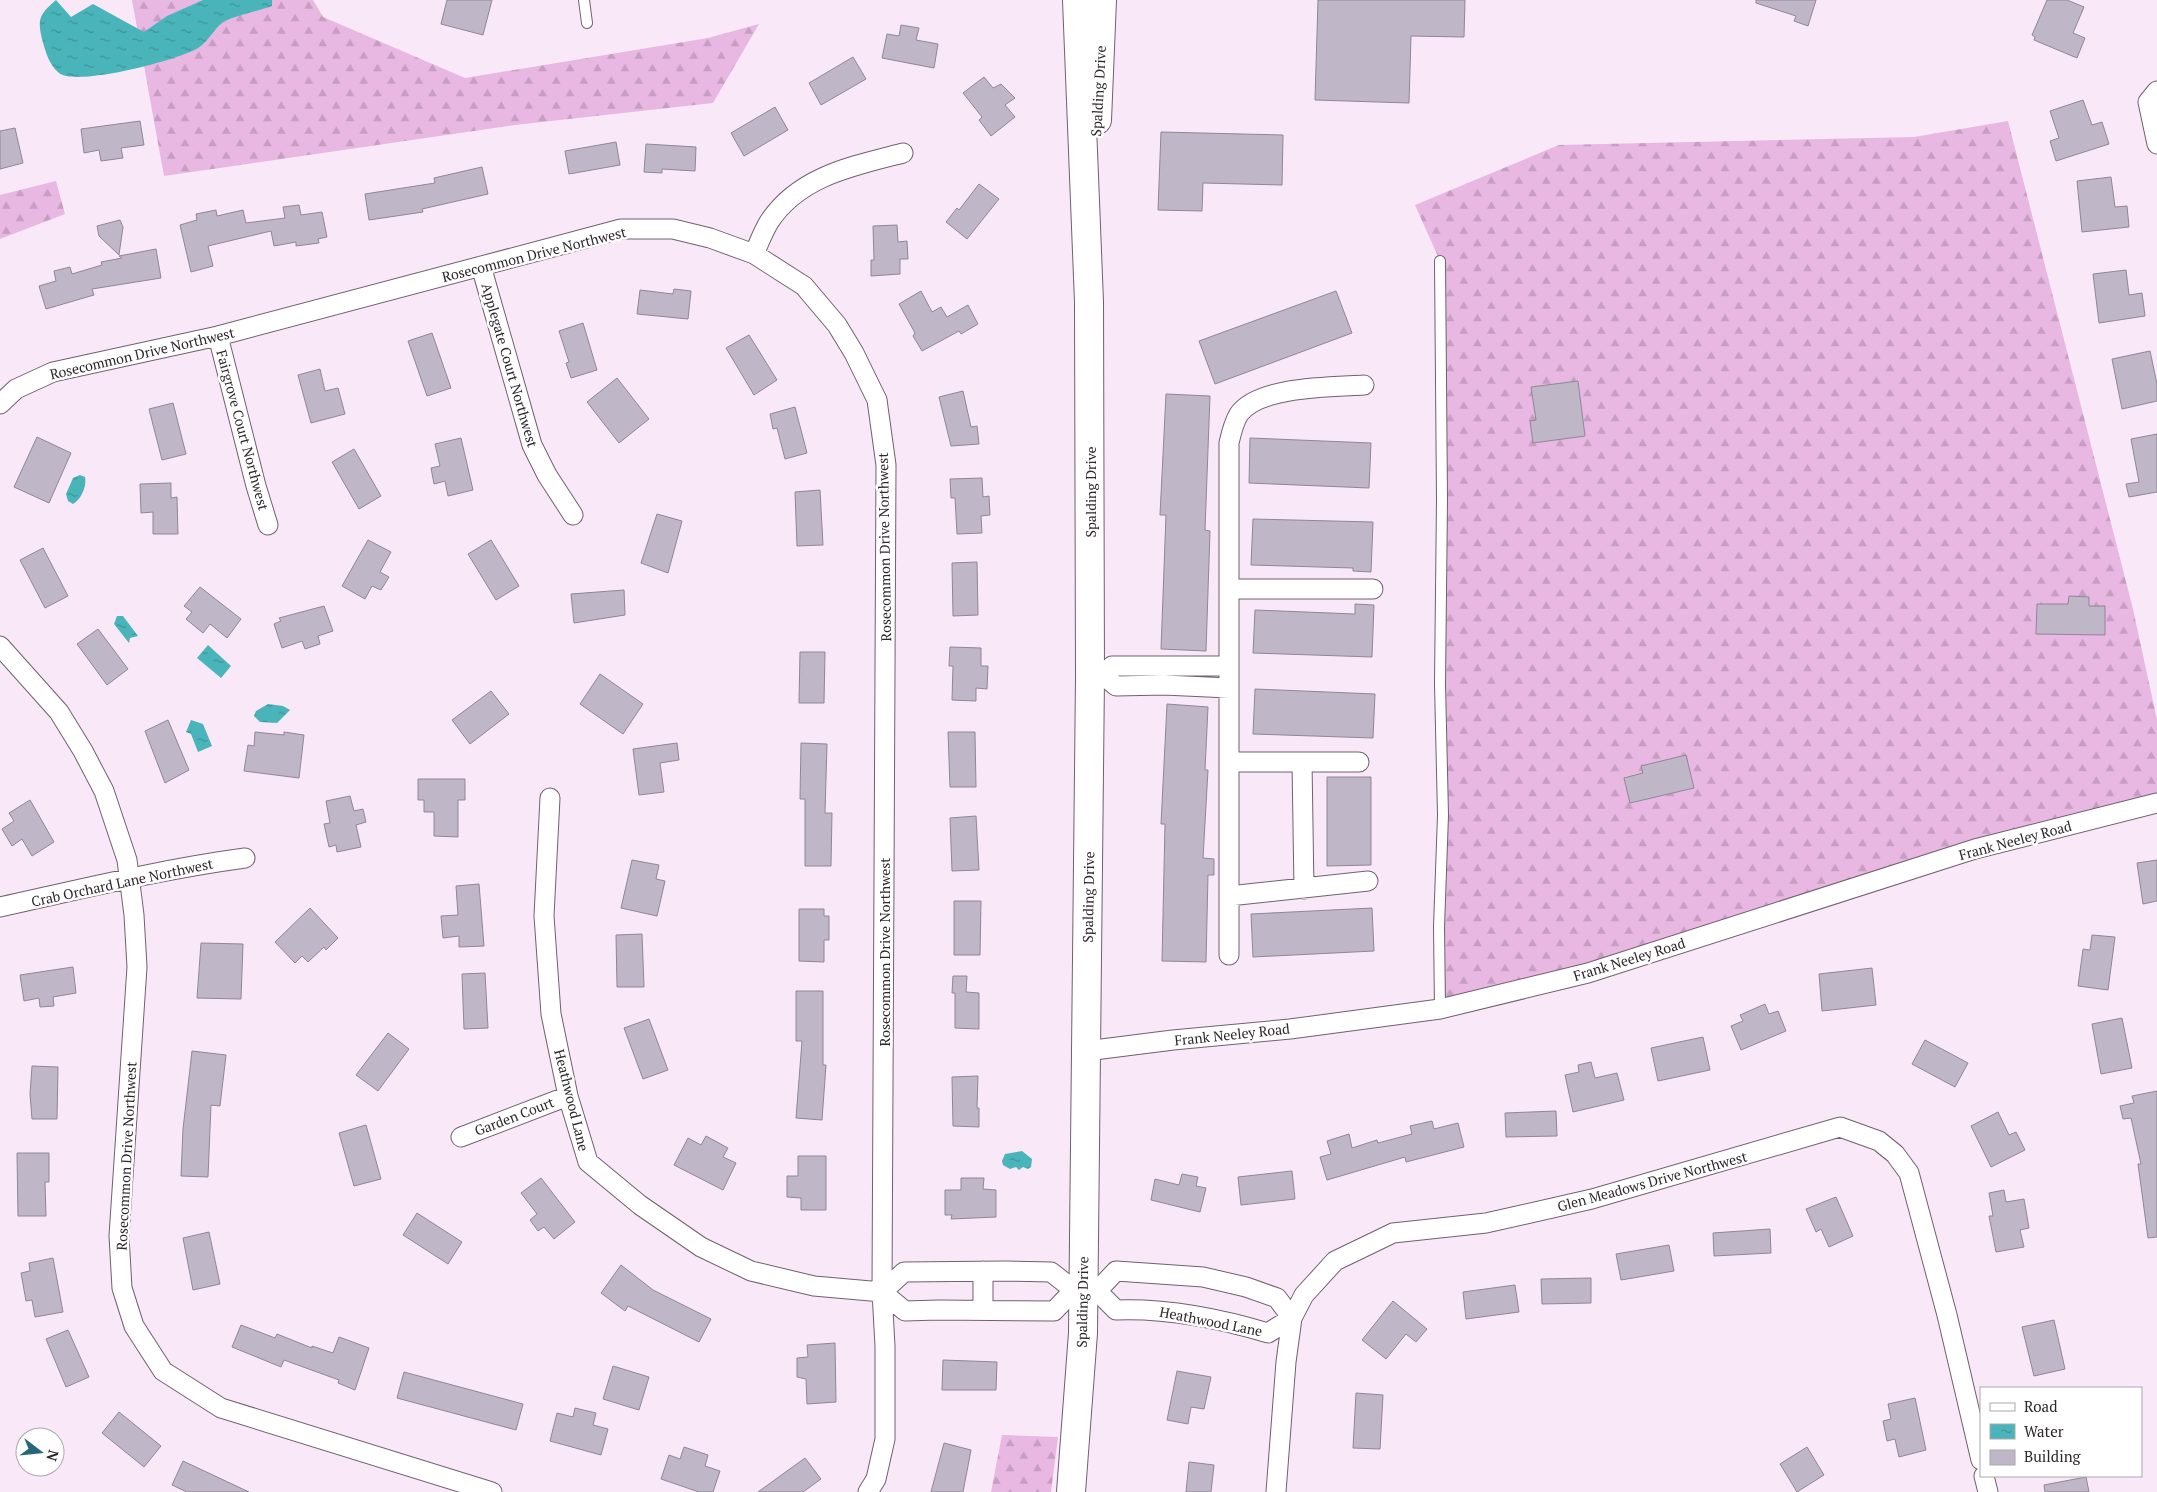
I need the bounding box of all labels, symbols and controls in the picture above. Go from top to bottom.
street label: Spalding Drive [1086,45,1110,137]
street label: Rosecommon Drive Northwest [440,222,629,286]
street label: Applegate Court Northwest [477,281,543,450]
street label: Rosecommon Drive Northwest [48,322,237,384]
street label: Fairgrove Court Northwest [212,348,274,513]
street label: Spalding Drive [1081,446,1100,538]
street label: Rosecommon Drive Northwest [873,452,895,642]
street label: Frank Neeley Road [1956,816,2074,864]
street label: Spalding Drive [1078,851,1098,943]
street label: Crab Orchard Lane Northwest [29,853,215,911]
street label: Rosecommon Drive Northwest [875,857,894,1047]
street label: Frank Neeley Road [1571,933,1687,985]
street label: Frank Neeley Road [1173,1018,1291,1050]
street label: Heathwood Lane [550,1047,594,1153]
street label: Rosecommon Drive Northwest [112,1060,140,1251]
street label: Garden Court [472,1092,557,1140]
street label: Glen Meadows Drive Northwest [1555,1146,1750,1216]
street label: Spalding Drive [1072,1256,1092,1348]
street label: Heathwood Lane [1158,1302,1264,1340]
legend [1980,1387,2142,1477]
text: Road [2024,1396,2057,1416]
text: Water [2024,1421,2064,1441]
north arrow [15,1427,65,1477]
text: Building [2024,1446,2082,1466]
text: N [42,1448,64,1464]

